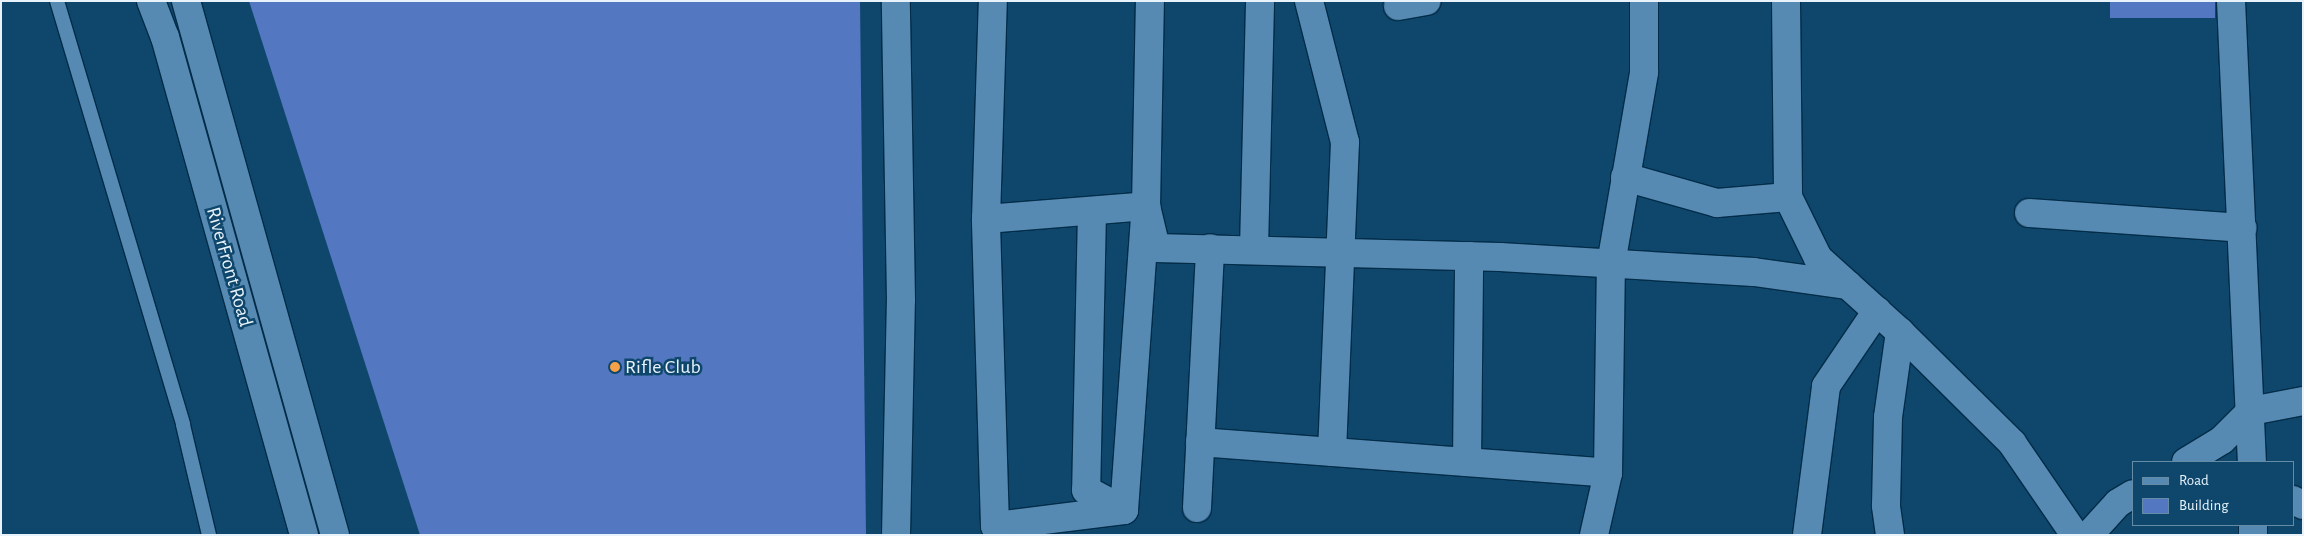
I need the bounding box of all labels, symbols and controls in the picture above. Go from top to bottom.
street label: RiverFront Road [200,204,258,330]
place label: Rifle Club [625,355,701,379]
marker: Rifle Club [609,361,621,373]
legend [2132,461,2294,526]
text: Road [2179,473,2209,488]
text: Building [2179,498,2229,513]

